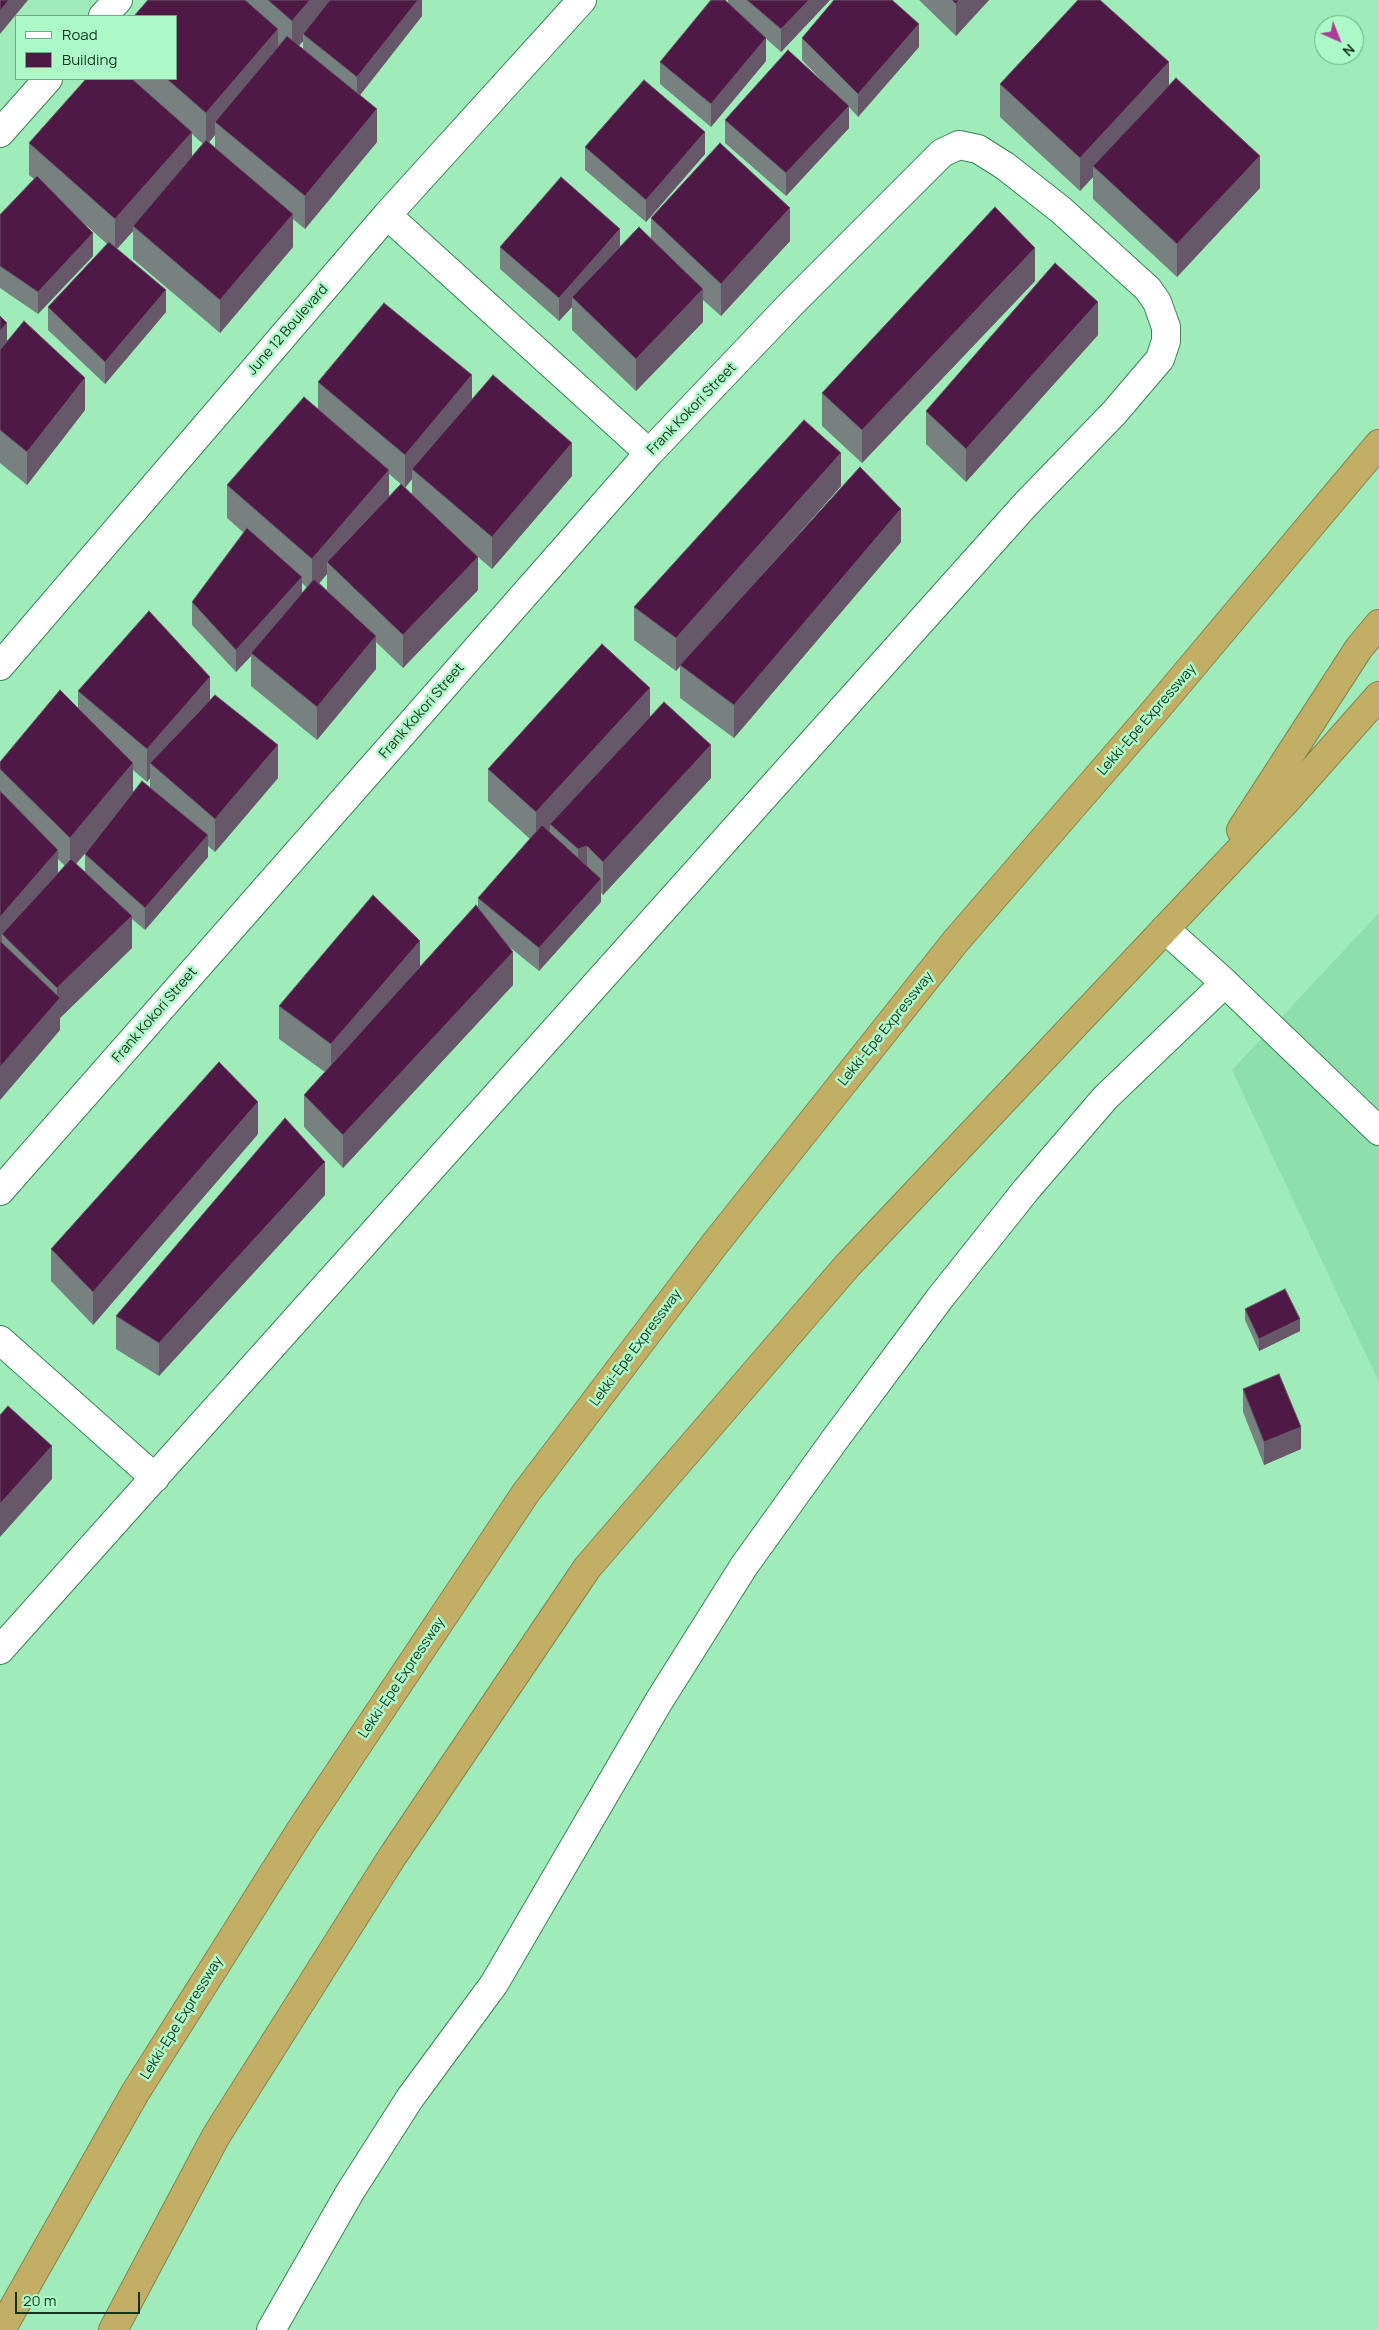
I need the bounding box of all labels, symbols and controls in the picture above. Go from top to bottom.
legend [15,15,178,80]
north arrow [1314,15,1364,65]
text: Road [62,24,98,45]
text: N [1339,40,1359,61]
text: Building [62,49,117,70]
street label: June 12 Boulevard [244,281,332,379]
street label: Frank Kokori Street [644,360,740,458]
street label: Frank Kokori Street [376,660,468,762]
street label: Lekki-Epe Expressway [1094,661,1200,779]
street label: Frank Kokori Street [109,964,201,1066]
street label: Lekki-Epe Expressway [835,969,937,1089]
street label: Lekki-Epe Expressway [587,1286,685,1410]
street label: Lekki-Epe Expressway [355,1615,449,1741]
street label: Lekki-Epe Expressway [137,1953,227,2083]
scale bar [18,2282,142,2314]
text: 20 m [23,2290,56,2311]

